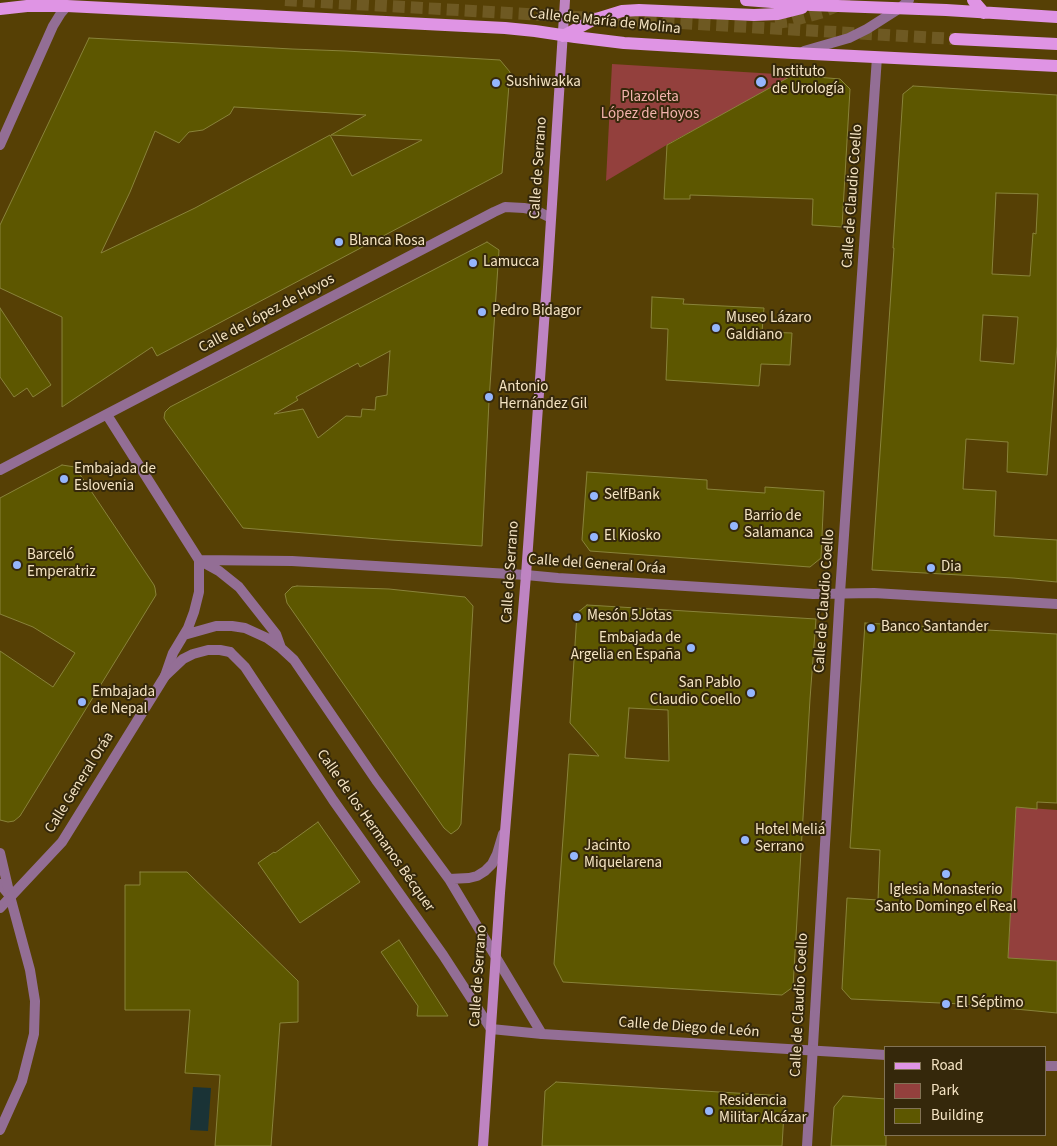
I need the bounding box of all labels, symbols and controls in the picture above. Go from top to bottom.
street label: Calle de María de Molina [528,5,682,39]
place label: Instituto de Urología [772,64,844,99]
place label: Sushiwakka [506,74,581,92]
marker: Instituto de Urología [754,75,768,89]
marker: Sushiwakka [490,77,502,89]
park label: Plazoleta López de Hoyos [601,89,699,124]
street label: Calle de Serrano [526,116,552,220]
street label: Calle de Claudio Coello [839,123,867,269]
place label: Blanca Rosa [349,233,425,251]
marker: Blanca Rosa [333,236,345,248]
place label: Lamucca [483,254,539,272]
marker: Lamucca [467,257,479,269]
street label: Calle de López de Hoyos [196,271,338,357]
place label: Pedro Bidagor [492,303,581,321]
marker: Pedro Bidagor [476,306,488,318]
place label: Museo Lázaro Galdiano [726,310,812,345]
marker: Museo Lázaro Galdiano [710,322,722,334]
place label: Antonio Hernández Gil [499,379,587,414]
marker: Antonio Hernández Gil [483,391,495,403]
place label: Embajada de Eslovenia [74,461,156,496]
marker: Embajada de Eslovenia [58,473,70,485]
place label: SelfBank [604,487,660,505]
marker: SelfBank [588,490,600,502]
place label: Barrio de Salamanca [744,508,813,543]
street label: Calle de Serrano [498,520,524,624]
marker: Barrio de Salamanca [728,520,740,532]
place label: El Kiosko [604,528,661,546]
street label: Calle de Claudio Coello [811,528,839,674]
marker: El Kiosko [588,531,600,543]
place label: Barceló Emperatriz [27,547,96,582]
street label: Calle del General Oráa [527,551,667,579]
marker: Barceló Emperatriz [11,559,23,571]
place label: Dia [941,559,961,577]
marker: Dia [925,562,937,574]
place label: Mesón 5Jotas [587,608,672,626]
marker: Mesón 5Jotas [571,611,583,623]
place label: Banco Santander [881,619,988,637]
marker: Banco Santander [865,622,877,634]
place label: Embajada de Argelia en España [571,630,681,665]
marker: Embajada de Argelia en España [685,642,697,654]
place label: San Pablo Claudio Coello [650,675,741,710]
place label: Embajada de Nepal [92,684,155,719]
marker: San Pablo Claudio Coello [745,687,757,699]
marker: Embajada de Nepal [76,696,88,708]
street label: Calle General Oráa [42,729,118,837]
street label: Calle de los Hermanos Bécquer [312,746,438,916]
place label: Hotel Meliá Serrano [755,822,825,857]
marker: Hotel Meliá Serrano [739,834,751,846]
place label: Jacinto Miquelarena [584,838,662,873]
marker: Jacinto Miquelarena [568,850,580,862]
marker: Iglesia Monasterio Santo Domingo el Real [940,868,952,880]
place label: Iglesia Monasterio Santo Domingo el Real [875,882,1017,917]
street label: Calle de Serrano [466,924,492,1028]
street label: Calle de Claudio Coello [787,933,813,1077]
place label: El Séptimo [956,995,1024,1013]
marker: El Séptimo [940,998,952,1010]
street label: Calle de Diego de León [618,1014,760,1042]
legend [884,1046,1047,1136]
text: Road [931,1055,963,1076]
text: Park [931,1080,959,1101]
place label: Residencia Militar Alcázar [719,1093,807,1128]
marker: Residencia Militar Alcázar [703,1105,715,1117]
text: Building [931,1105,983,1126]

